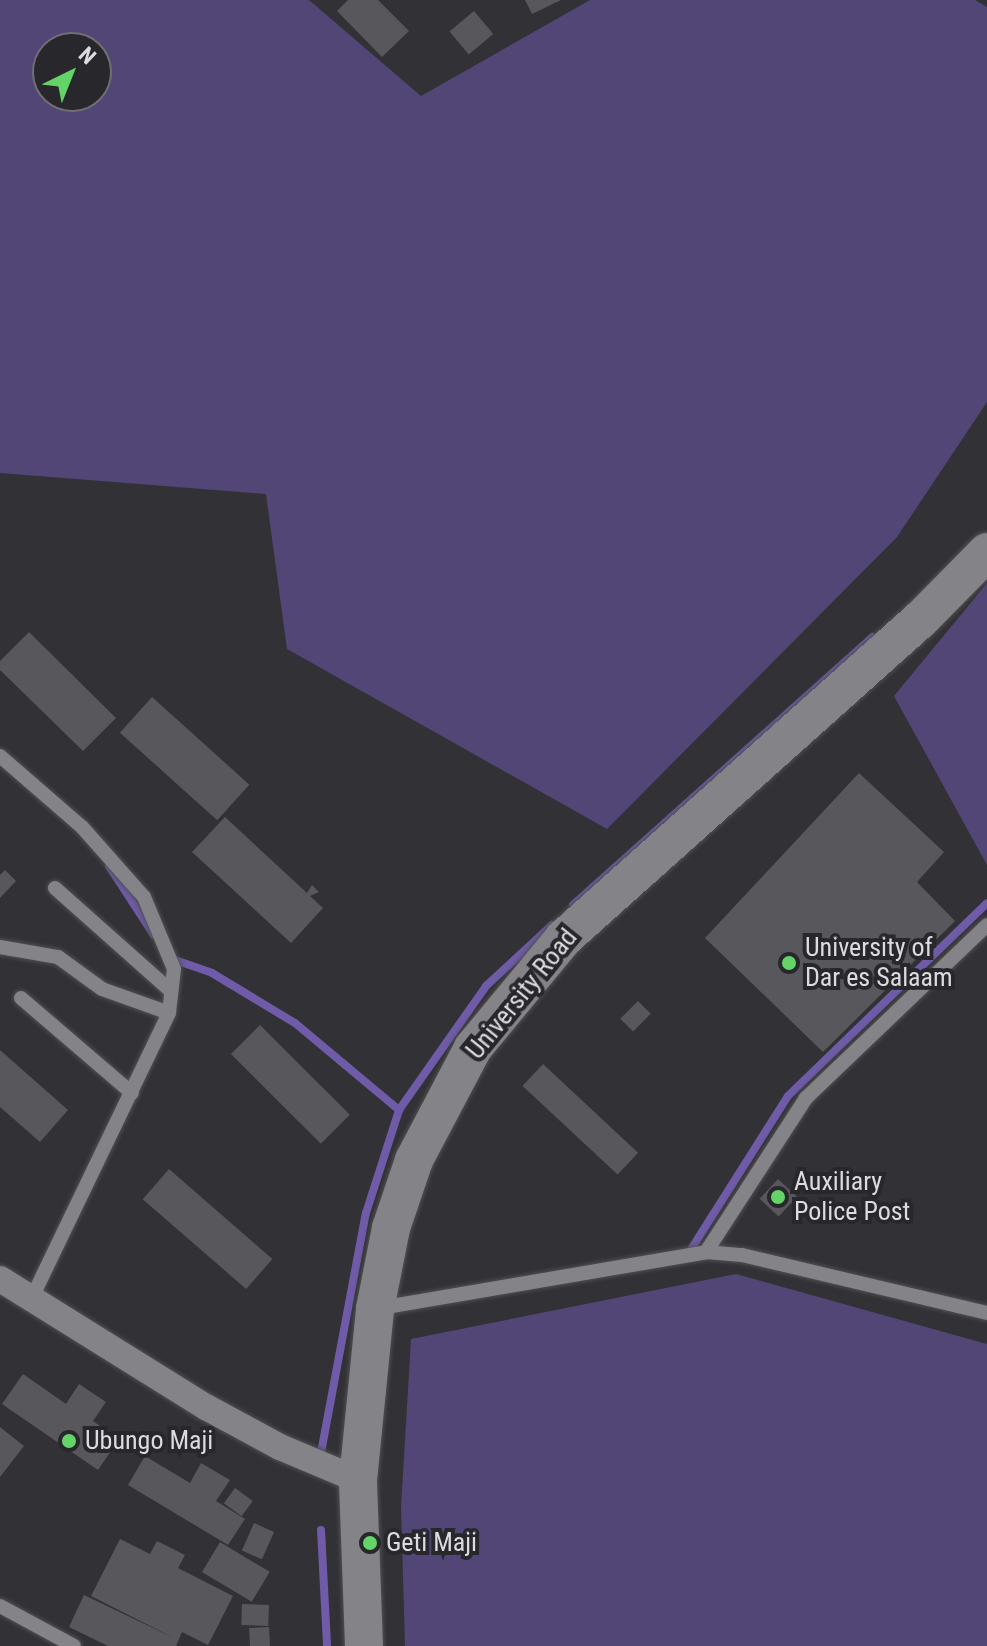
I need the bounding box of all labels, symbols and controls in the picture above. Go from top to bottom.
north arrow [32,32,112,112]
text: N [74,42,101,69]
street label: University Road [460,922,584,1066]
place label: University of Dar es Salaam [805,932,953,994]
marker: University of Dar es Salaam [780,954,798,972]
place label: Auxiliary Police Post [794,1166,910,1228]
marker: Auxiliary Police Post [769,1188,787,1206]
place label: Ubungo Maji [85,1425,213,1457]
marker: Ubungo Maji [60,1432,78,1450]
place label: Geti Maji [386,1527,477,1559]
marker: Geti Maji [361,1534,379,1552]

